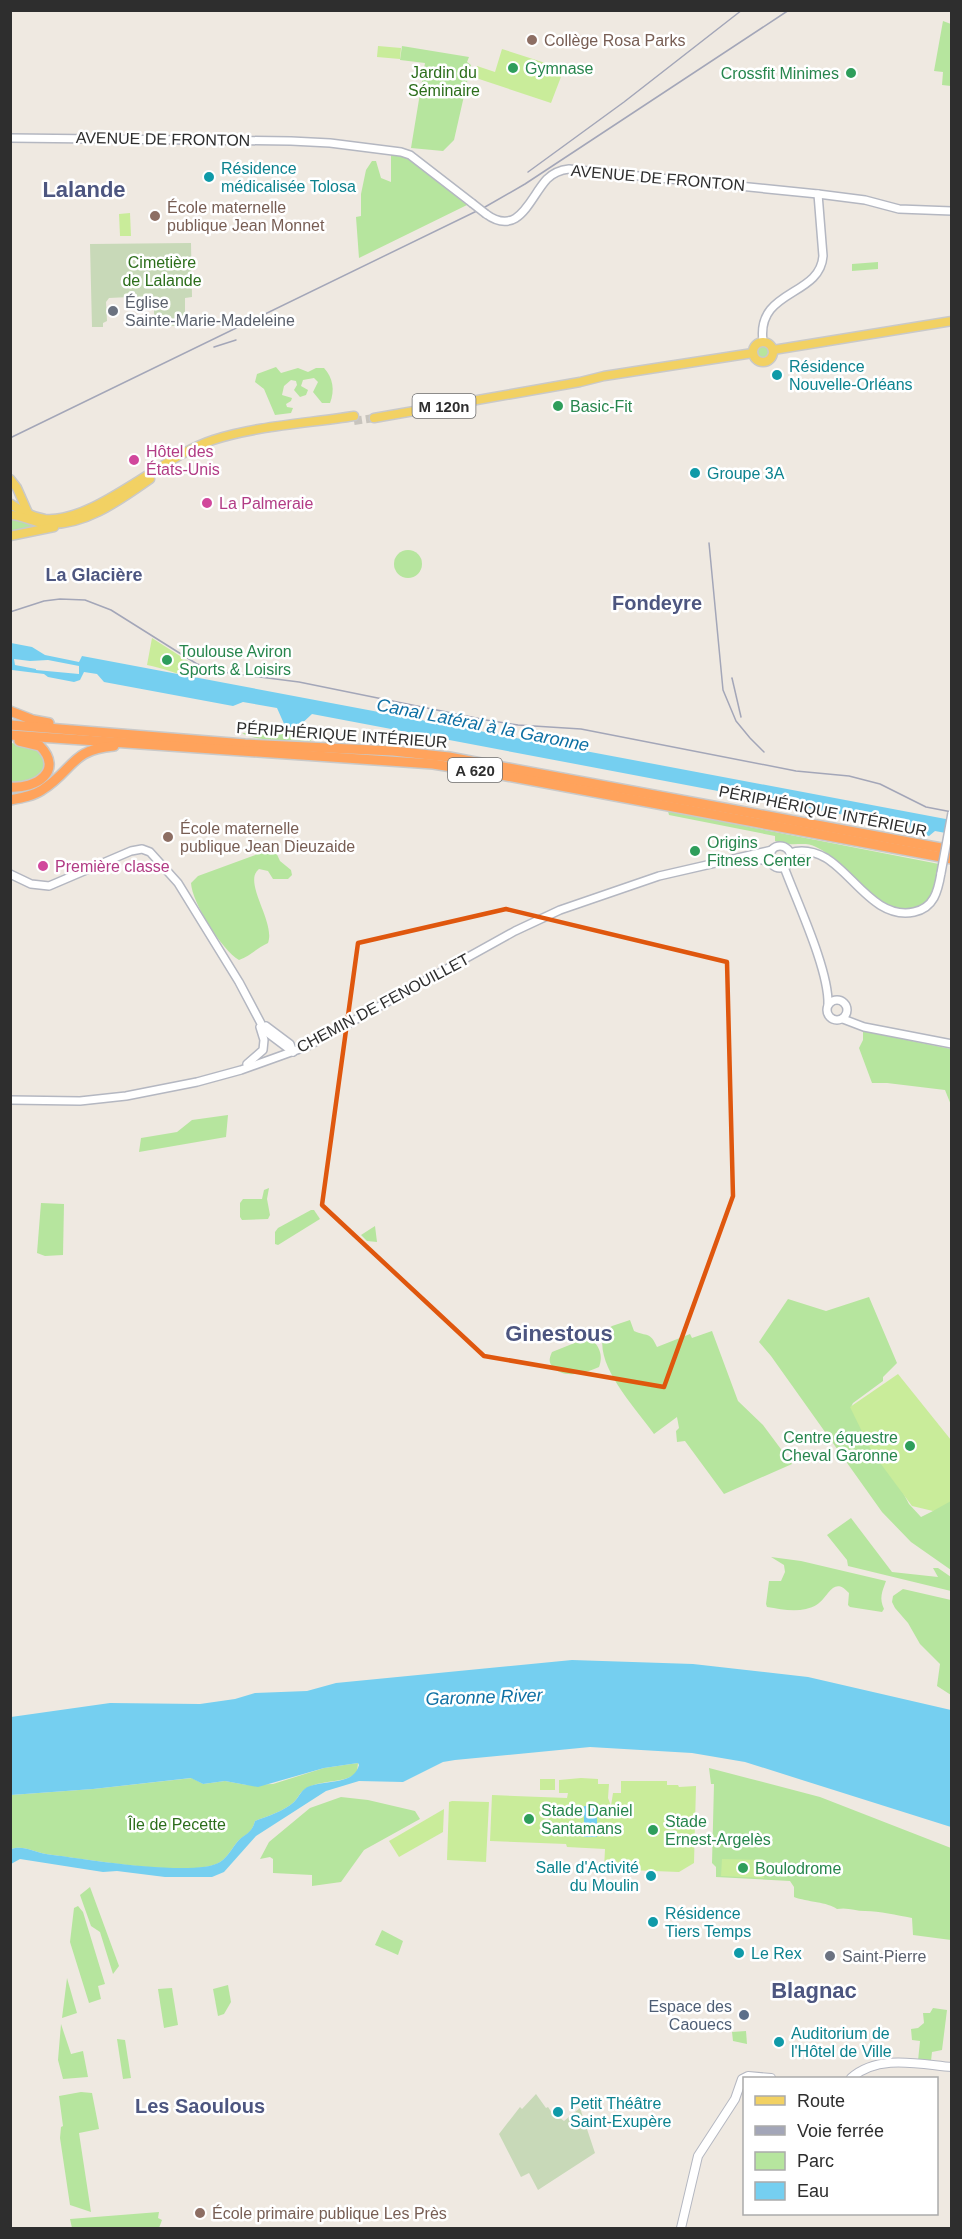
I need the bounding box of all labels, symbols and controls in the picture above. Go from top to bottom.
place label: Collège Rosa Parks [544,32,685,49]
marker: Collège Rosa Parks [525,33,539,47]
place label: Gymnase [525,60,594,77]
marker: Gymnase [506,61,520,75]
park label: Jardin du Séminaire [408,64,480,99]
place label: Crossfit Minimes [721,65,839,82]
marker: Crossfit Minimes [844,66,858,80]
street label: AVENUE DE FRONTON [76,129,250,149]
place label: Résidence médicalisée Tolosa [221,160,356,195]
street label: AVENUE DE FRONTON [570,162,746,194]
marker: Résidence médicalisée Tolosa [202,170,216,184]
district label: Lalande [42,177,126,202]
place label: École maternelle publique Jean Monnet [167,198,325,234]
marker: École maternelle publique Jean Monnet [148,209,162,223]
park label: Cimetière de Lalande [122,254,202,289]
place label: Église Sainte-Marie-Madeleine [125,293,295,329]
marker: Église Sainte-Marie-Madeleine [106,304,120,318]
place label: Résidence Nouvelle-Orléans [789,358,913,393]
marker: Résidence Nouvelle-Orléans [770,368,784,382]
road number: M 120n [412,394,476,418]
place label: Basic-Fit [570,398,633,415]
marker: Basic-Fit [551,399,565,413]
place label: Hôtel des États-Unis [146,443,220,478]
marker: Hôtel des États-Unis [127,453,141,467]
place label: Groupe 3A [707,465,785,482]
marker: Groupe 3A [688,466,702,480]
place label: La Palmeraie [219,495,313,512]
marker: La Palmeraie [200,496,214,510]
district label: La Glacière [45,565,143,585]
district label: Fondeyre [612,592,702,614]
place label: Toulouse Aviron Sports & Loisirs [179,643,292,678]
marker: Toulouse Aviron Sports & Loisirs [160,653,174,667]
water label: Canal Latéral à la Garonne [375,695,591,755]
street label: PÉRIPHÉRIQUE INTÉRIEUR [236,718,448,751]
road number: A 620 [448,758,502,782]
street label: PÉRIPHÉRIQUE INTÉRIEUR [718,781,929,840]
place label: École maternelle publique Jean Dieuzaide [180,819,355,855]
marker: École maternelle publique Jean Dieuzaide [161,830,175,844]
place label: Origins Fitness Center [707,834,812,869]
marker: Origins Fitness Center [688,844,702,858]
place label: Première classe [55,858,170,875]
marker: Première classe [36,859,50,873]
street label: CHEMIN DE FENOUILLET [294,950,472,1056]
district label: Ginestous [505,1321,613,1346]
place label: Centre équestre Cheval Garonne [781,1429,898,1464]
marker: Centre équestre Cheval Garonne [903,1439,917,1453]
water label: Garonne River [425,1685,544,1709]
place label: Stade Daniel Santamans [541,1802,633,1837]
marker: Stade Daniel Santamans [522,1812,536,1826]
place label: Stade Ernest-Argelès [665,1813,771,1848]
park label: Île de Pecette [127,1815,226,1833]
marker: Stade Ernest-Argelès [646,1823,660,1837]
place label: Salle d'Activité du Moulin [535,1859,639,1894]
place label: Boulodrome [755,1860,841,1877]
marker: Boulodrome [736,1861,750,1875]
marker: Salle d'Activité du Moulin [644,1869,658,1883]
place label: Résidence Tiers Temps [665,1905,751,1940]
marker: Résidence Tiers Temps [646,1915,660,1929]
place label: Le Rex [751,1945,802,1962]
marker: Le Rex [732,1946,746,1960]
place label: Saint-Pierre [842,1948,927,1965]
marker: Saint-Pierre [823,1949,837,1963]
district label: Blagnac [771,1978,857,2003]
place label: Espace des Caouecs [648,1998,732,2033]
marker: Espace des Caouecs [737,2008,751,2022]
place label: Auditorium de l'Hôtel de Ville [791,2025,892,2060]
marker: Auditorium de l'Hôtel de Ville [772,2035,786,2049]
legend [743,2077,938,2215]
text: Route [797,2091,845,2111]
district label: Les Saoulous [135,2095,265,2117]
place label: Petit Théâtre Saint-Exupère [570,2095,671,2130]
marker: Petit Théâtre Saint-Exupère [551,2105,565,2119]
text: Voie ferrée [797,2121,884,2141]
text: Parc [797,2151,834,2171]
text: Eau [797,2181,829,2201]
place label: École primaire publique Les Près [212,2204,447,2222]
marker: École primaire publique Les Près [193,2206,207,2220]

